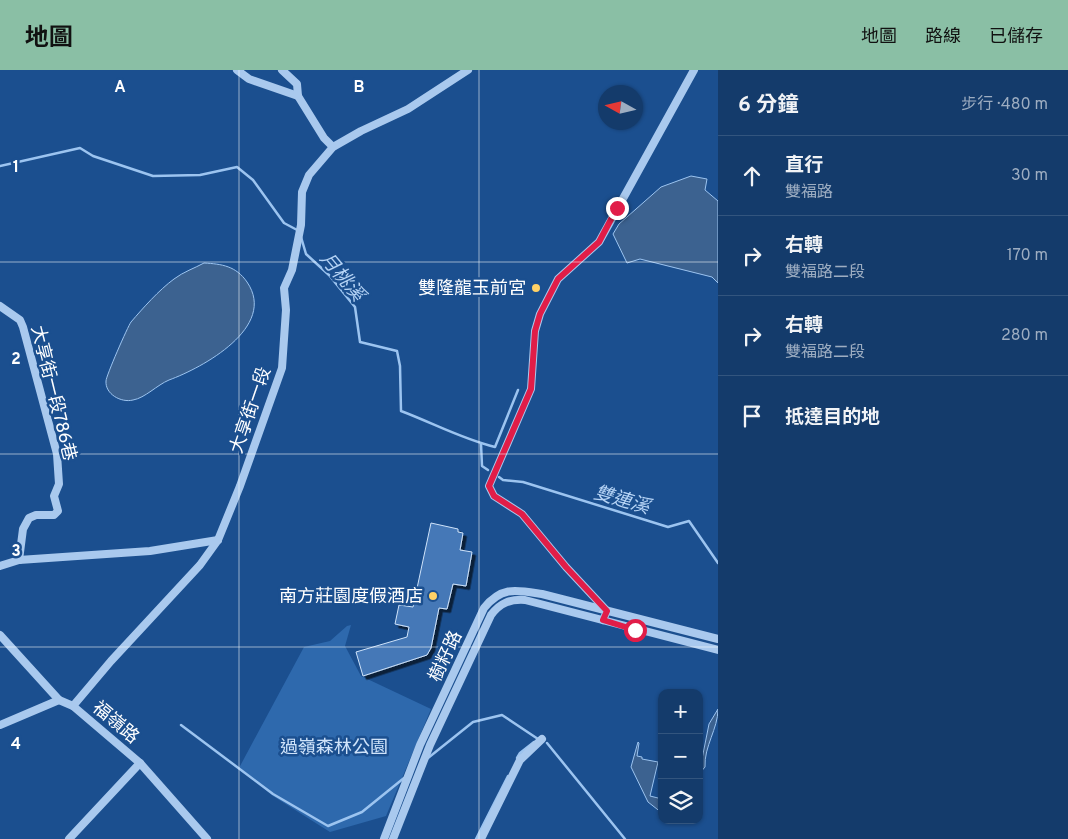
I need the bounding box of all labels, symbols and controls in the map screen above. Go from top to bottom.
text: 地圖 [25,24,73,54]
text: 地圖 [861,26,897,49]
text: 路線 [925,26,961,49]
text: 已儲存 [989,26,1043,49]
text: A [114,78,126,98]
text: B [353,78,365,98]
north arrow [598,85,643,130]
text: 6 分鐘 [738,92,798,119]
text: 步行 · 480 m [961,95,1048,115]
text: 直行 [785,154,823,178]
text: 1 [13,158,19,178]
icon: ahead [738,162,766,190]
text: 30 m [1011,166,1048,186]
text: 雙福路 [785,183,833,203]
route end [606,197,629,220]
text: 右轉 [785,234,823,258]
icon: right [738,242,766,270]
text: 170 m [1007,246,1048,266]
water label: 月桃溪 [314,248,371,309]
text: 雙福路二段 [785,263,865,283]
place label: 雙隆龍玉前宮 [418,278,526,301]
marker: 雙隆龍玉前宮 [530,282,542,294]
text: 右轉 [785,314,823,338]
icon: right [738,322,766,350]
street label: 大享街一段786巷 [25,323,80,463]
text: 280 m [1001,326,1048,346]
text: 雙福路二段 [785,343,865,363]
text: 2 [11,350,21,370]
street label: 大享街一段 [226,364,277,457]
icon: arrive [738,402,766,430]
text: 抵達目的地 [785,406,880,430]
water label: 雙連溪 [591,482,655,521]
text: 3 [11,542,21,562]
place label: 南方莊園度假酒店 [279,586,423,609]
marker: 南方莊園度假酒店 [427,590,439,602]
route start [624,619,647,642]
street label: 樹籽路 [425,627,468,686]
map controls [658,689,703,824]
button: + [658,689,703,734]
street label: 福嶺路 [87,697,143,749]
button: − [658,734,703,779]
text: 4 [11,735,21,755]
park label: 過嶺森林公園 [280,737,388,760]
button: layers [658,779,703,824]

